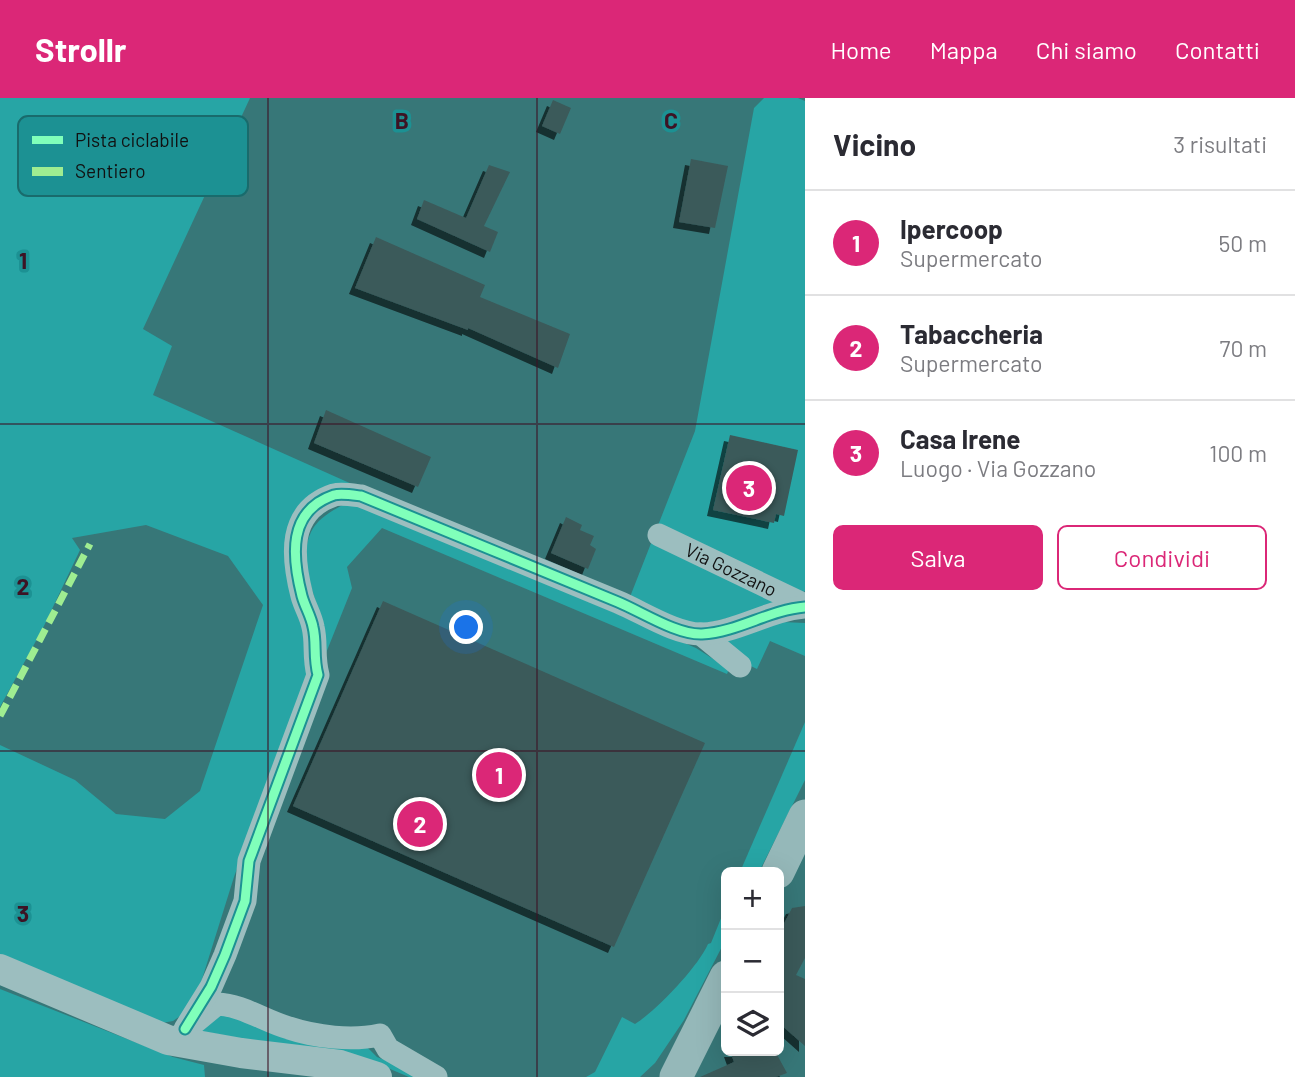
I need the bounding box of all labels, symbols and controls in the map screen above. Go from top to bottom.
text: Strollr [35,29,127,69]
text: Home [830,35,892,64]
text: Mappa [930,35,998,64]
text: Chi siamo [1036,35,1137,64]
text: Contatti [1175,35,1260,64]
text: B [395,106,409,134]
text: C [664,106,678,134]
legend [18,116,248,196]
text: Vicino [833,126,916,162]
text: Pista ciclabile [75,128,189,151]
text: 3 risultati [1173,130,1267,158]
text: Sentiero [75,159,146,182]
text: Ipercoop [900,213,1003,244]
text: 1 [852,229,860,257]
text: 50 m [1219,229,1267,257]
text: Supermercato [900,244,1043,272]
text: 1 [19,246,27,274]
text: Tabaccheria [900,318,1043,349]
text: 2 [850,334,862,362]
text: 70 m [1220,334,1267,362]
text: Supermercato [900,349,1043,377]
text: Casa Irene [900,423,1020,454]
text: 3 [850,439,862,467]
text: 100 m [1209,439,1267,467]
text: Luogo · Via Gozzano [900,454,1096,482]
pin: 3 [726,462,772,514]
button: Salva [833,525,1043,590]
button: Condividi [1057,525,1267,590]
street label: Via Gozzano [682,537,781,601]
text: 2 [17,572,29,600]
your location [449,610,483,644]
pin: 1 [476,749,522,801]
pin: 2 [397,798,443,850]
map controls [721,867,784,1056]
button: + [721,867,784,930]
text: 3 [17,899,29,927]
button: − [721,930,784,993]
button: layers [721,993,784,1056]

